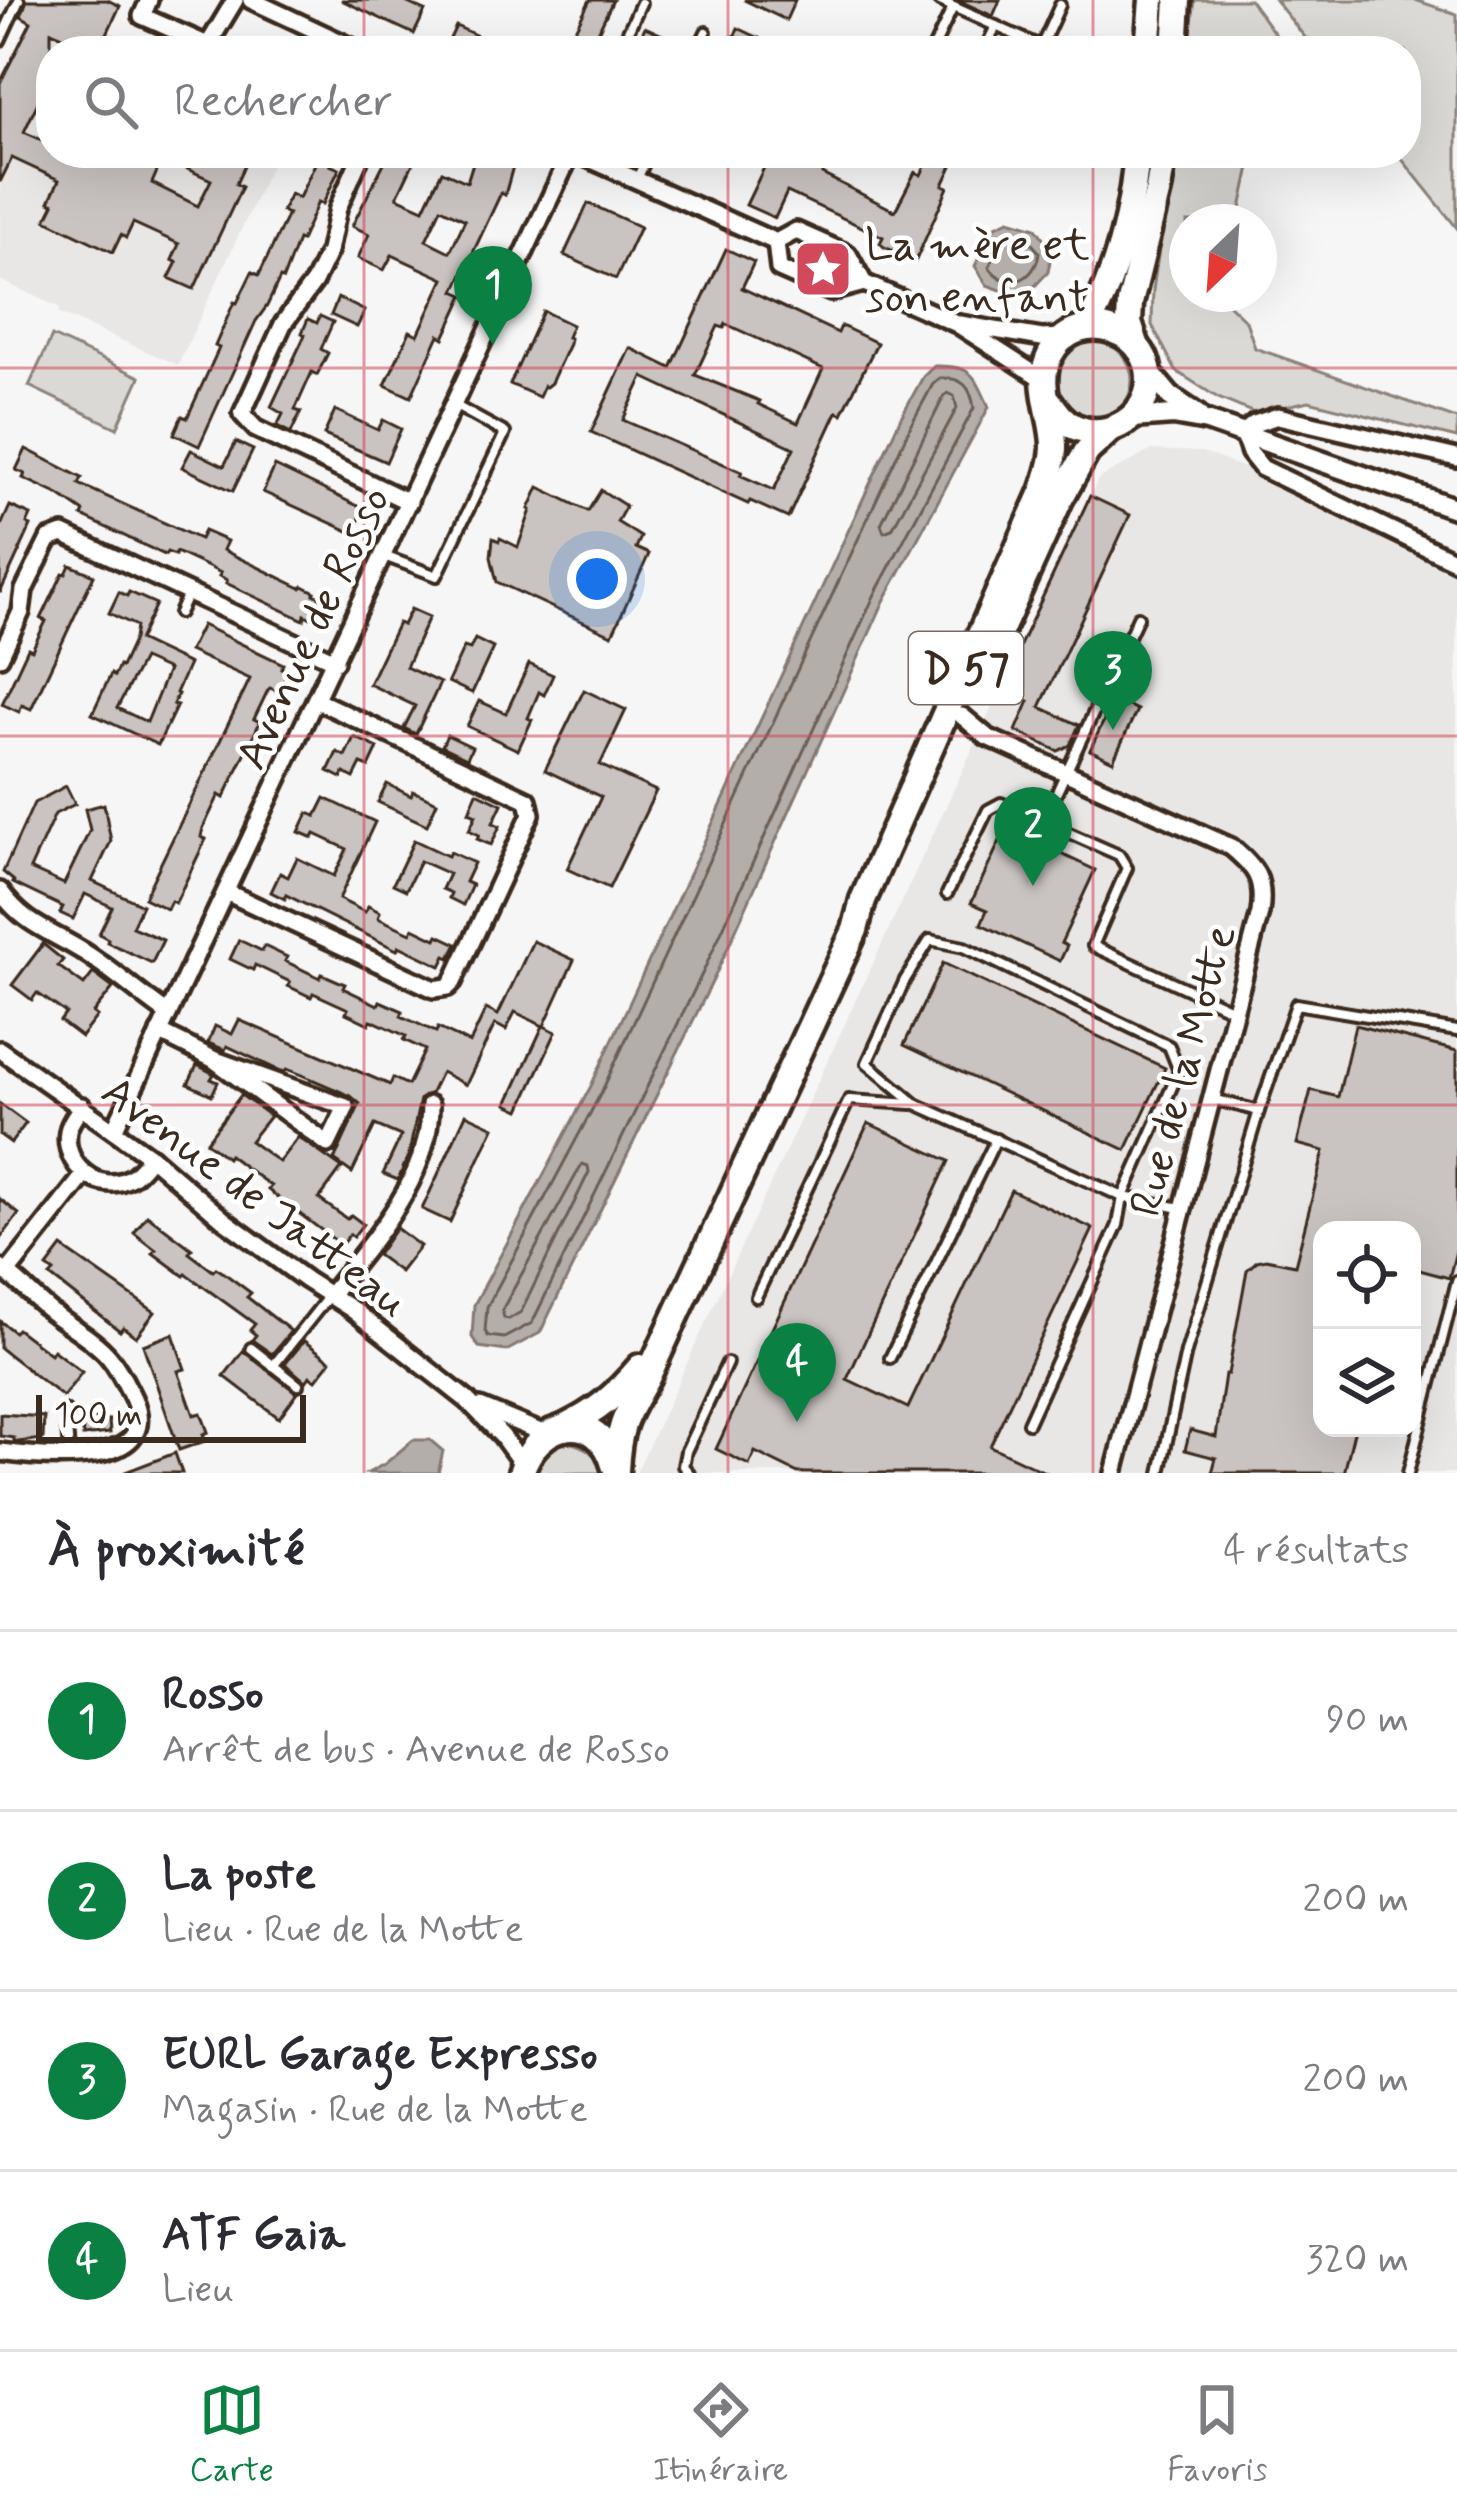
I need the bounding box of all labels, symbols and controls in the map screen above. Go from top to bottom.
search box [36,36,1421,168]
icon: search [78,69,144,135]
text: Rechercher [174,73,393,132]
north arrow [1169,204,1277,312]
place label: La mère et son enfant [865,217,1090,328]
place icon: La mère et son enfant [792,238,854,300]
pin: 1 [454,246,532,345]
street label: Avenue de Rosso [223,478,405,779]
your location [567,549,627,609]
pin: 3 [1074,631,1152,730]
road number: D 57 [909,632,1023,704]
pin: 2 [994,787,1072,886]
street label: Rue de la Motte [1117,919,1252,1223]
street label: Avenue de Jatteau [89,1063,419,1332]
map controls [1313,1221,1421,1437]
button: locate [1313,1221,1421,1329]
pin: 4 [758,1323,836,1422]
button: layers [1313,1329,1421,1437]
scale bar [36,1389,306,1442]
text: 100 m [54,1394,143,1438]
text: À proximité [48,1518,304,1584]
text: 4 résultats [1223,1526,1409,1577]
text: Rosso [162,1666,264,1725]
text: 1 [78,1695,96,1746]
text: 90 m [1326,1695,1409,1746]
text: Arrêt de bus · Avenue de Rosso [162,1725,670,1776]
text: La poste [162,1846,316,1905]
text: 2 [77,1875,97,1926]
text: 200 m [1303,1875,1409,1926]
text: Lieu · Rue de la Motte [162,1905,523,1956]
text: EURL Garage Expresso [162,2026,598,2085]
text: 3 [78,2055,96,2106]
text: 200 m [1303,2055,1409,2106]
text: Magasin · Rue de la Motte [162,2085,588,2136]
text: ATF Gaia [162,2206,345,2265]
text: 4 [76,2235,98,2286]
text: 320 m [1306,2235,1409,2286]
text: Lieu [162,2265,234,2316]
tab: Carte [189,2377,274,2493]
tab: Itinéraire [653,2377,788,2493]
tab: Favoris [1167,2377,1268,2493]

